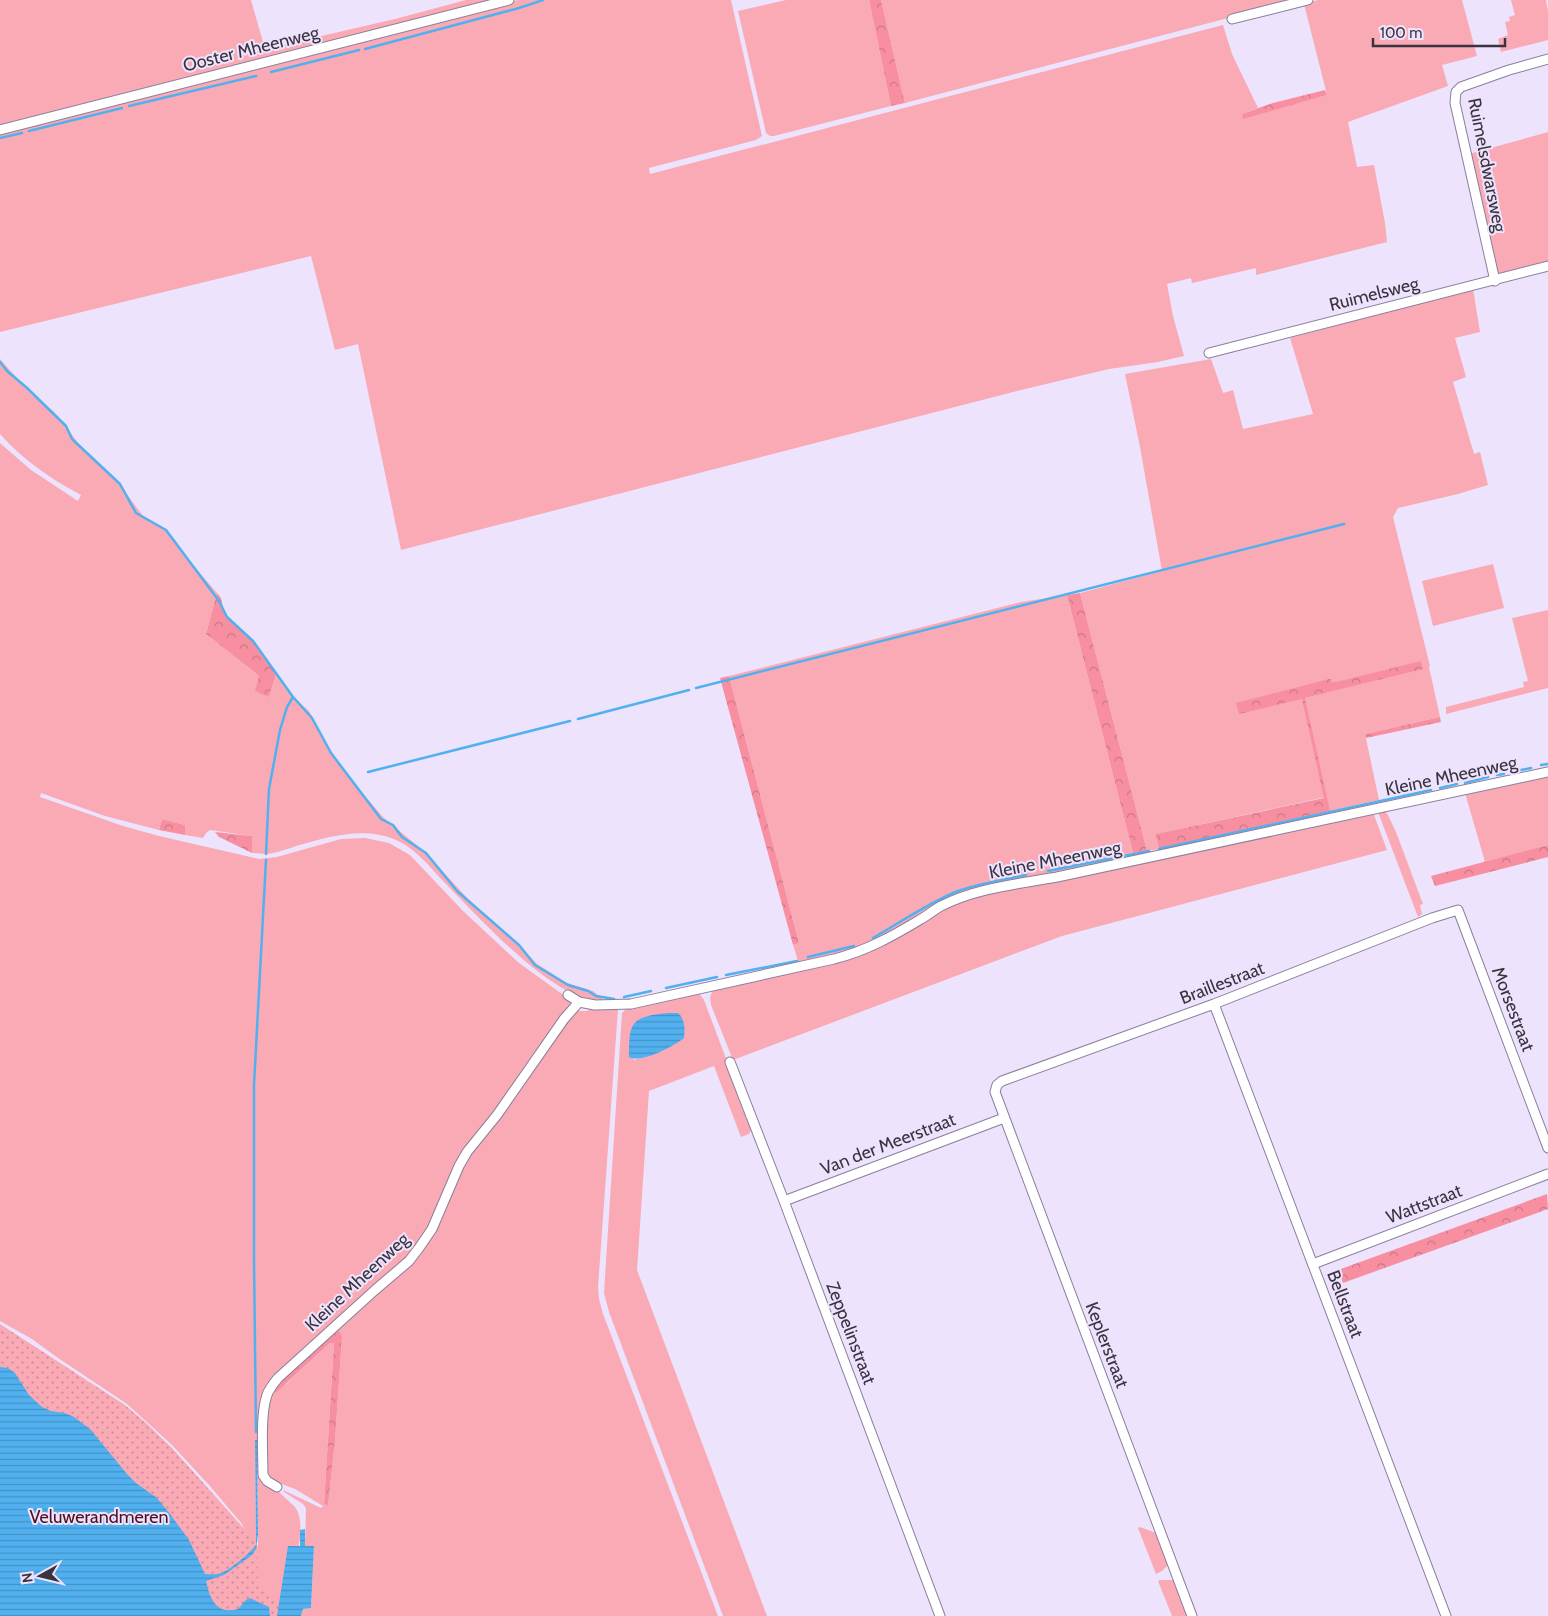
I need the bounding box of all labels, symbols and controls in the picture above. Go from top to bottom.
scale bar [1373,15,1506,47]
street label: Ooster Mheenweg [181,21,322,77]
text: 100 m [1380,24,1422,42]
street label: Ruimelsdwarsweg [1463,96,1511,235]
street label: Ruimelsweg [1327,272,1422,316]
street label: Kleine Mheenweg [1383,751,1520,801]
street label: Kleine Mheenweg [987,836,1124,884]
street label: Braillestraat [1177,957,1267,1009]
street label: Morsestraat [1487,964,1539,1054]
street label: Van der Meerstraat [817,1108,959,1180]
street label: Wattstraat [1383,1180,1465,1228]
street label: Kleine Mheenweg [300,1227,414,1336]
street label: Bellstraat [1322,1267,1368,1341]
street label: Zeppelinstraat [821,1279,881,1387]
street label: Keplerstraat [1081,1299,1133,1391]
park label: Veluwerandmeren [30,1506,168,1528]
north arrow [15,1551,65,1601]
text: N [18,1572,37,1584]

